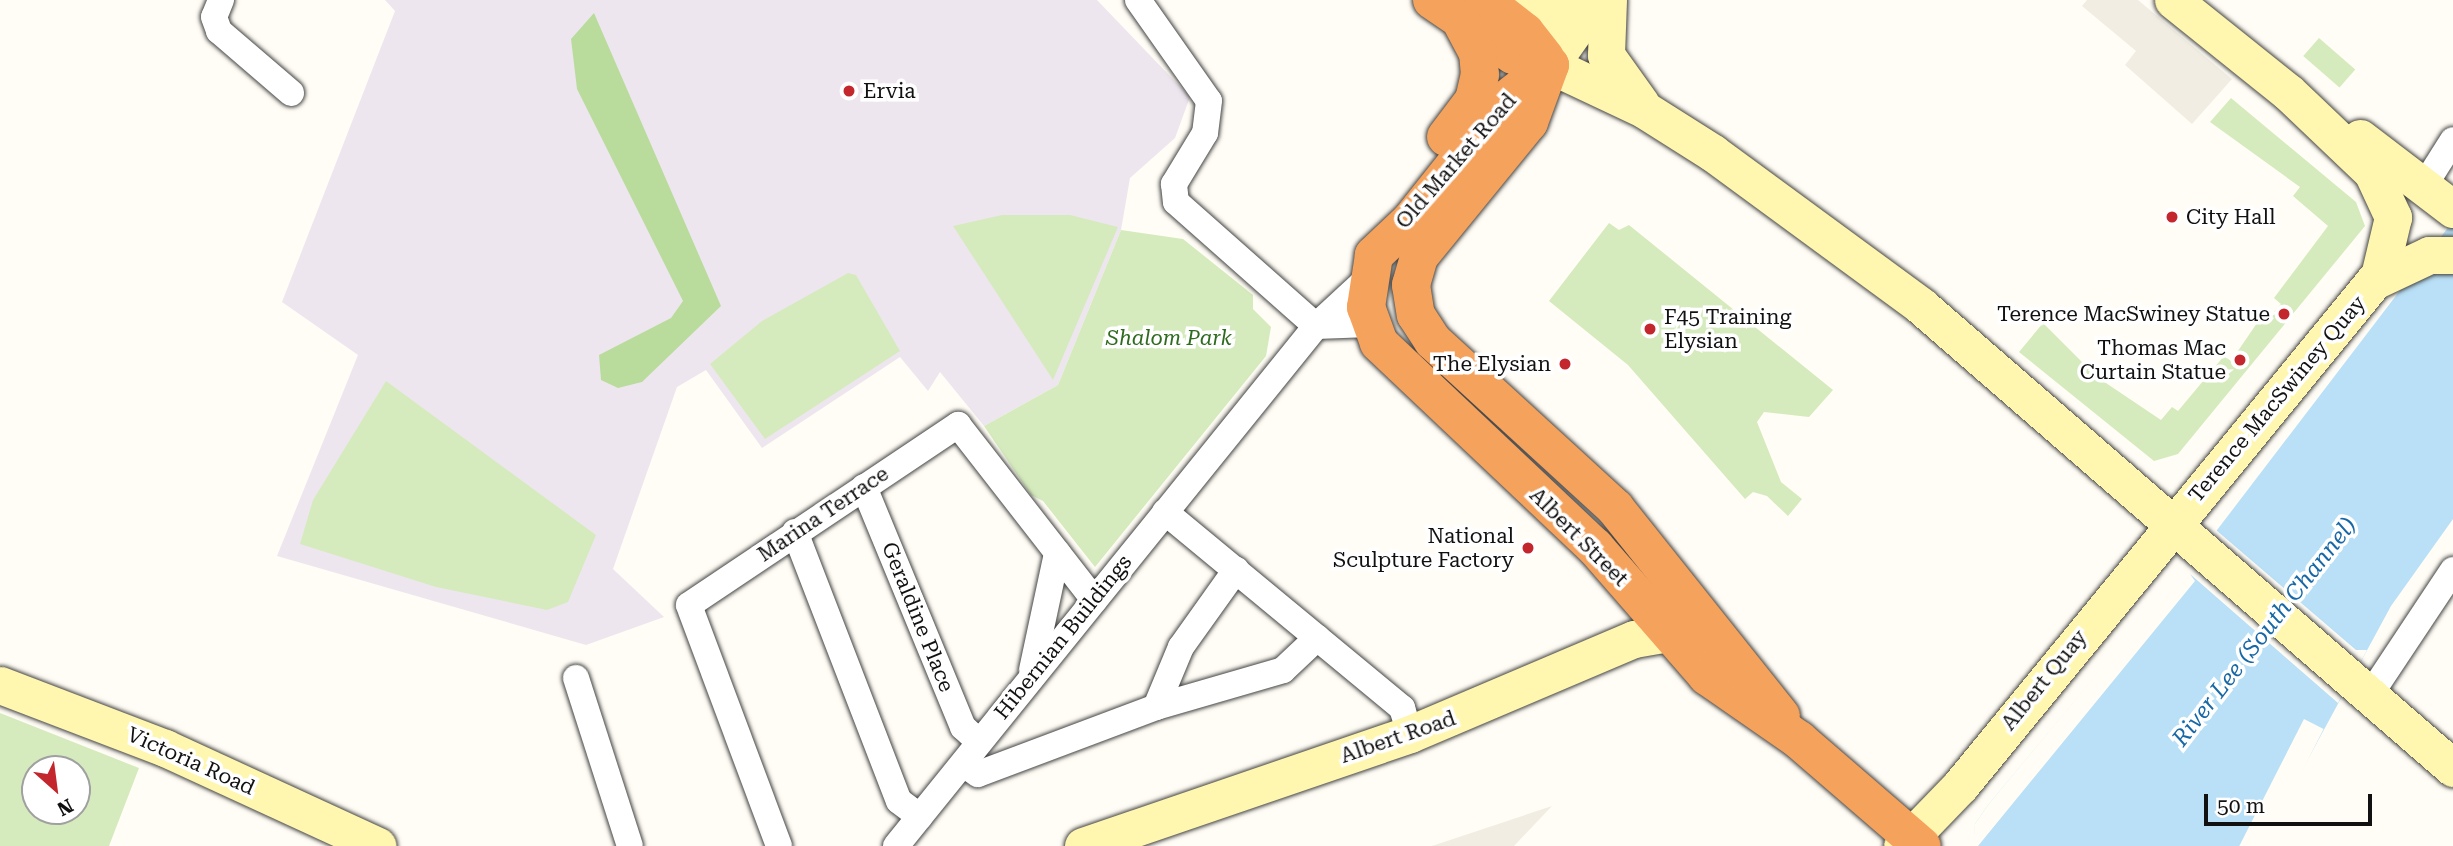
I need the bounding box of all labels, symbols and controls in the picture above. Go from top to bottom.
place label: Ervia [863,78,916,104]
marker: Ervia [841,83,857,99]
street label: Old Market Road [1390,88,1522,234]
place label: City Hall [2186,204,2275,230]
marker: City Hall [2164,209,2180,225]
street label: Terence MacSwiney Quay [2183,291,2371,507]
place label: Terence MacSwiney Statue [1997,301,2270,327]
place label: F45 Training Elysian [1664,304,1791,354]
marker: Terence MacSwiney Statue [2276,306,2292,322]
marker: F45 Training Elysian [1642,321,1658,337]
park label: Shalom Park [1106,325,1232,351]
place label: Thomas Mac Curtain Statue [2080,335,2226,385]
place label: The Elysian [1433,351,1551,377]
marker: Thomas Mac Curtain Statue [2232,352,2248,368]
marker: The Elysian [1557,356,1573,372]
street label: Marina Terrace [753,461,893,567]
street label: Albert Street [1525,483,1633,591]
water label: River Lee (South Channel) [2167,512,2363,752]
place label: National Sculpture Factory [1333,523,1514,573]
street label: Geraldine Place [876,538,960,696]
marker: National Sculpture Factory [1520,540,1536,556]
street label: Hibernian Buildings [989,550,1137,724]
street label: Albert Quay [1996,625,2092,735]
street label: Albert Road [1337,706,1459,768]
street label: Victoria Road [123,722,259,800]
north arrow [21,755,91,825]
scale bar [2208,780,2376,824]
text: N [53,794,77,821]
text: 50 m [2217,794,2265,818]

